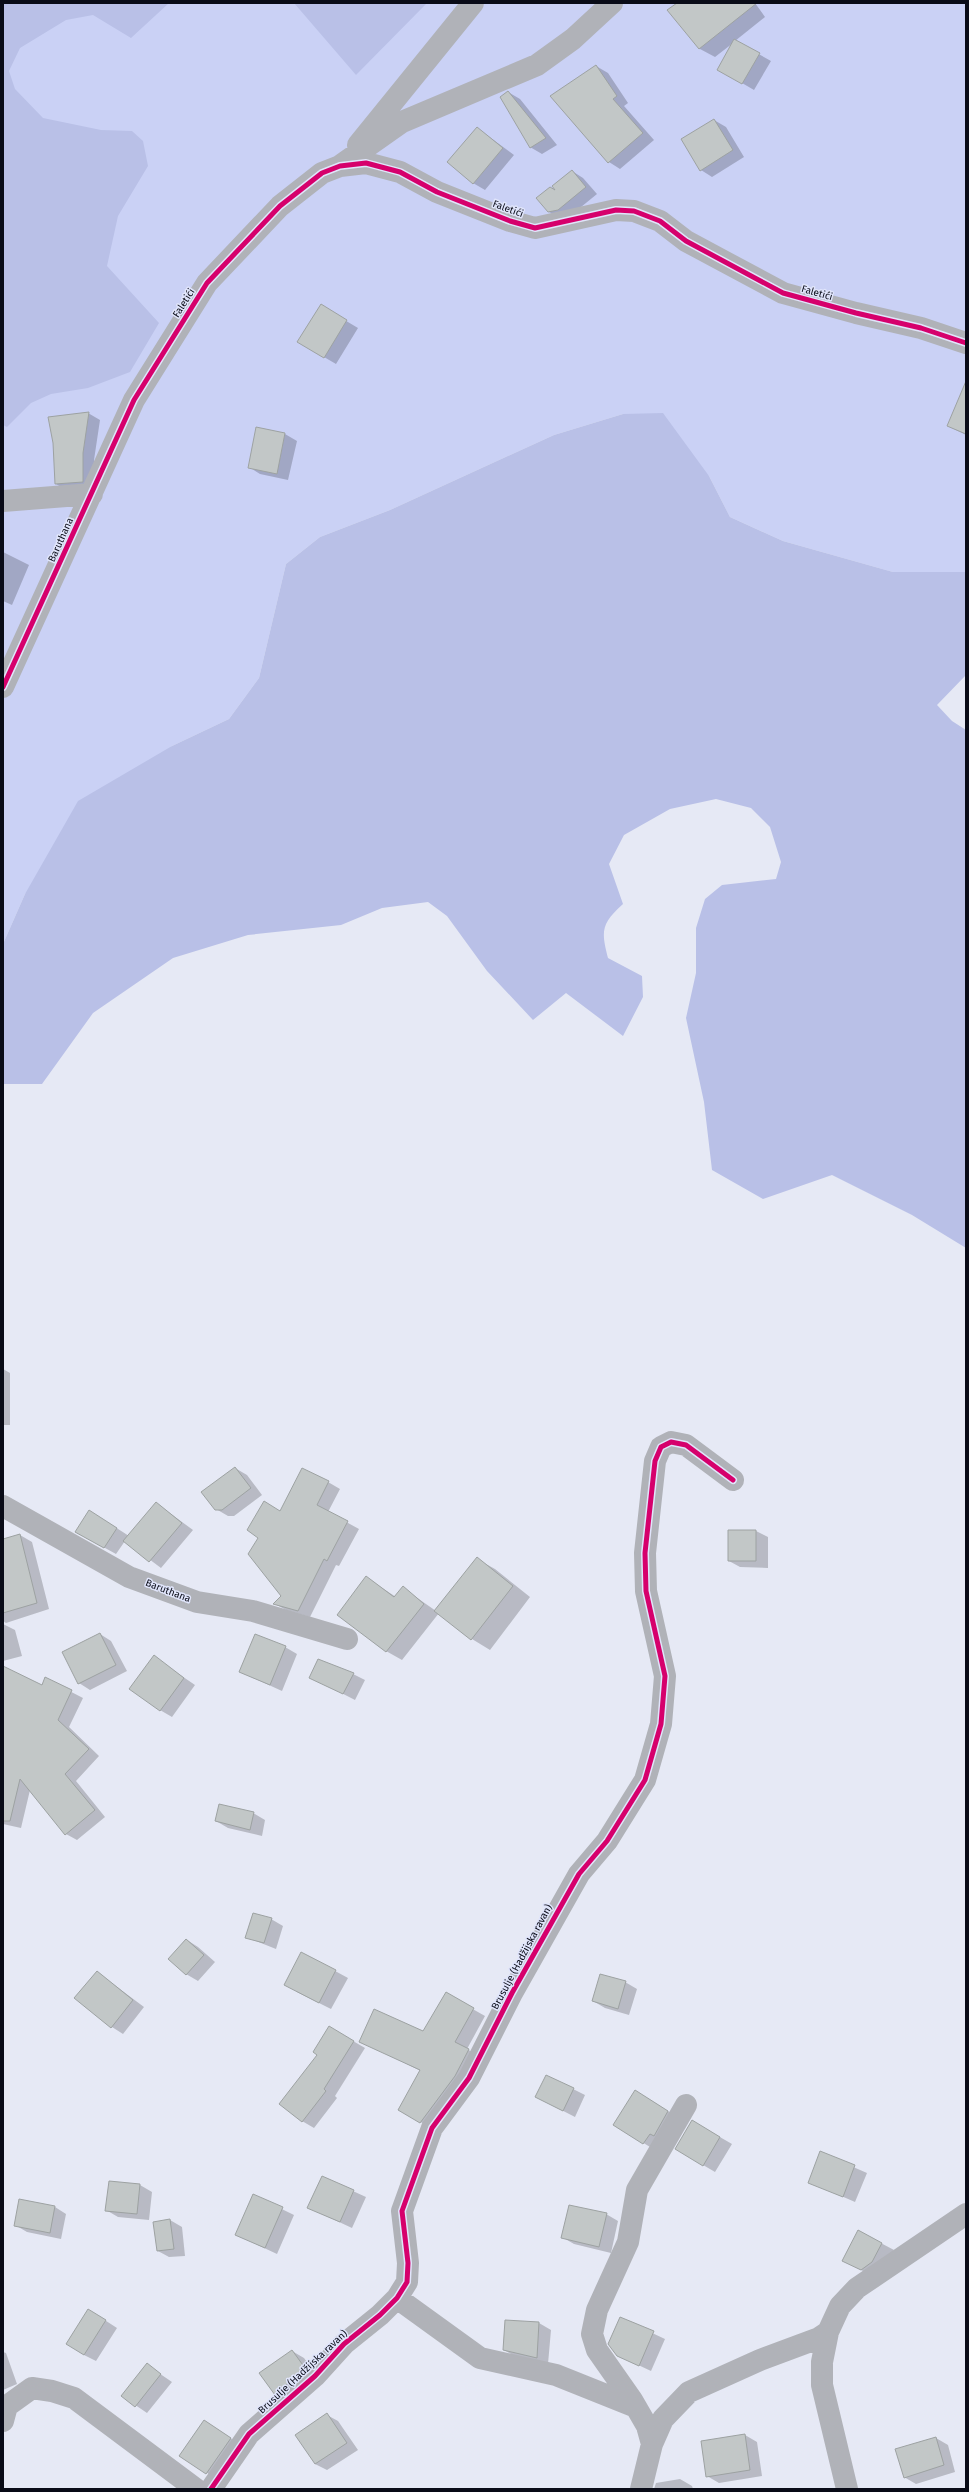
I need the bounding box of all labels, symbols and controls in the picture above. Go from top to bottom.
street label: Faletići [491,198,525,220]
street label: Faletići [800,283,834,303]
street label: Faletići [170,286,198,320]
street label: Baruthana [46,516,76,564]
street label: Baruthana [144,1577,192,1605]
street label: Brusulje (Hadžijska ravan) [488,1902,555,2012]
street label: Brusulje (Hadžijska ravan) [255,2327,350,2416]

